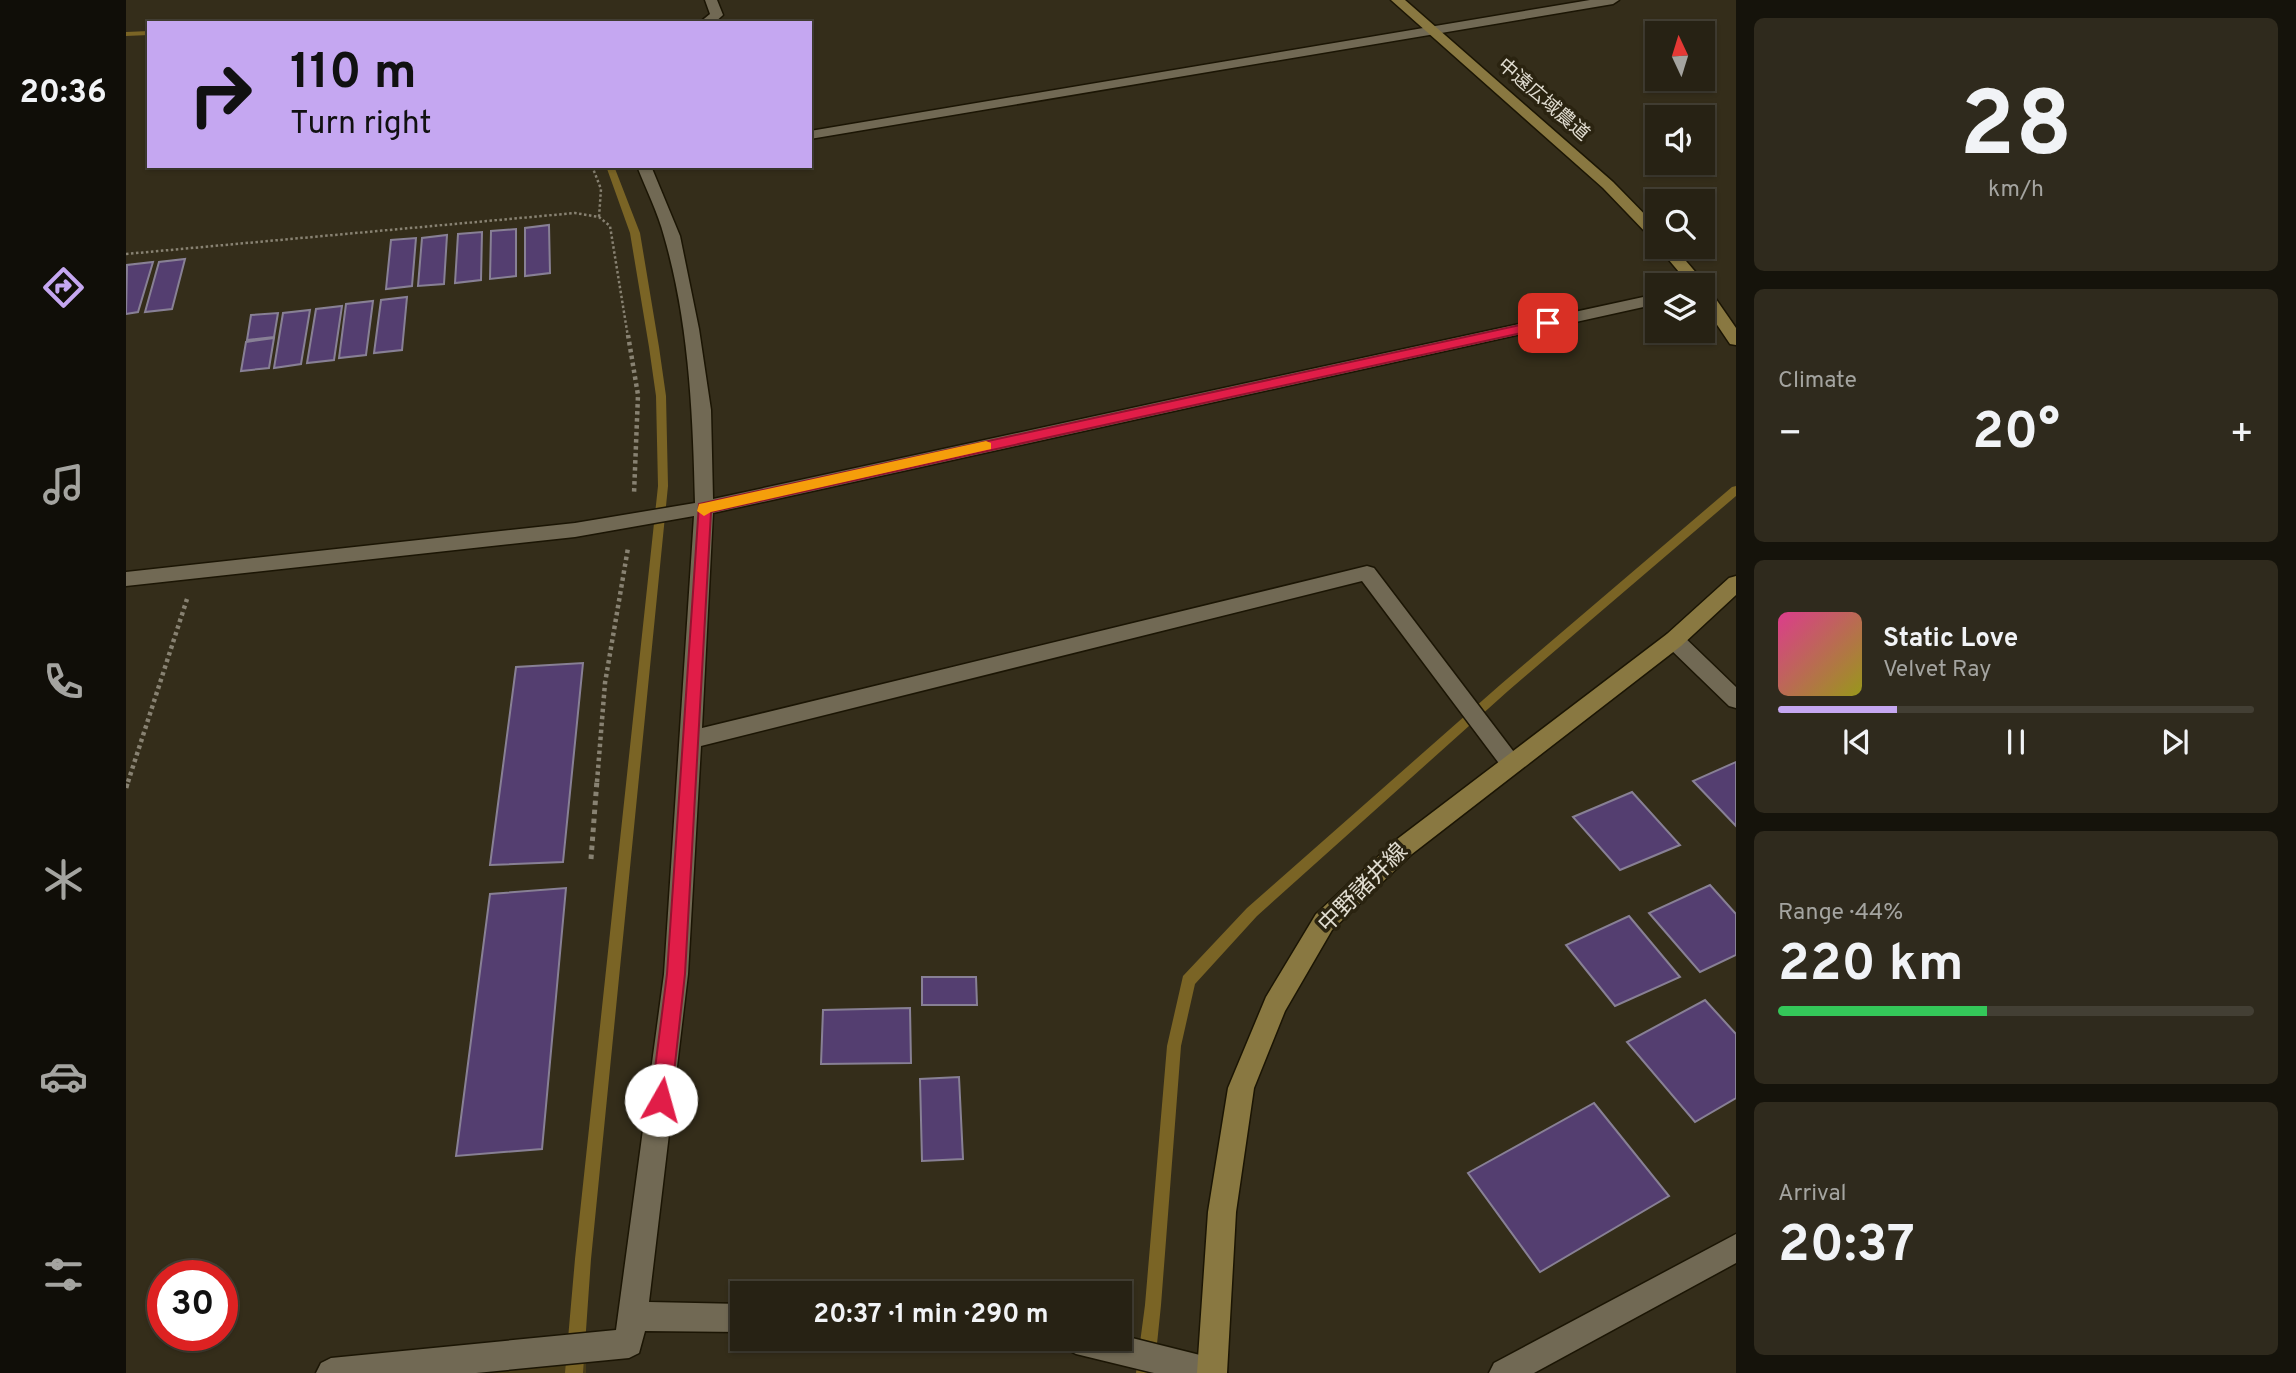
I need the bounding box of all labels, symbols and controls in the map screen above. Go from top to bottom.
north arrow [1645,21,1715,91]
map controls [1645,21,1715,343]
text: 110 m [290,44,417,106]
icon: right [175,49,266,140]
street label: 中遠広域農道 [1492,54,1594,146]
text: 28 [1960,73,2072,188]
text: 20:36 [19,74,107,114]
text: Turn right [290,105,432,145]
button: sound [1645,105,1715,175]
text: km/h [1988,176,2044,205]
button: search [1645,189,1715,259]
icon: directions [39,263,88,312]
button: layers [1645,273,1715,343]
pin [1518,293,1578,353]
icon: arrive [1529,304,1567,342]
text: Climate [1778,367,1857,396]
text: 20° [1972,401,2060,467]
text: − [1778,411,1803,460]
text: + [2229,411,2254,460]
icon: music [39,460,88,509]
text: Static Love [1883,623,2018,656]
text: Velvet Ray [1883,656,1991,685]
icon: phone [39,657,88,706]
icon: previous [1838,723,1876,761]
icon: pause [1997,723,2035,761]
icon: next [2156,723,2194,761]
street label: 中野諸井線 [1313,838,1415,940]
icon: climate [39,855,88,904]
text: Range · 44% [1778,899,1903,928]
text: 220 km [1778,933,1964,999]
icon: car [39,1052,88,1101]
position arrow [624,1063,698,1137]
text: Arrival [1778,1180,1847,1209]
text: 20:37 [1778,1214,1915,1280]
icon: filters [39,1250,88,1299]
speed limit sign: 30 [147,1260,238,1351]
text: 20:37 · 1 min · 290 m [813,1299,1049,1332]

